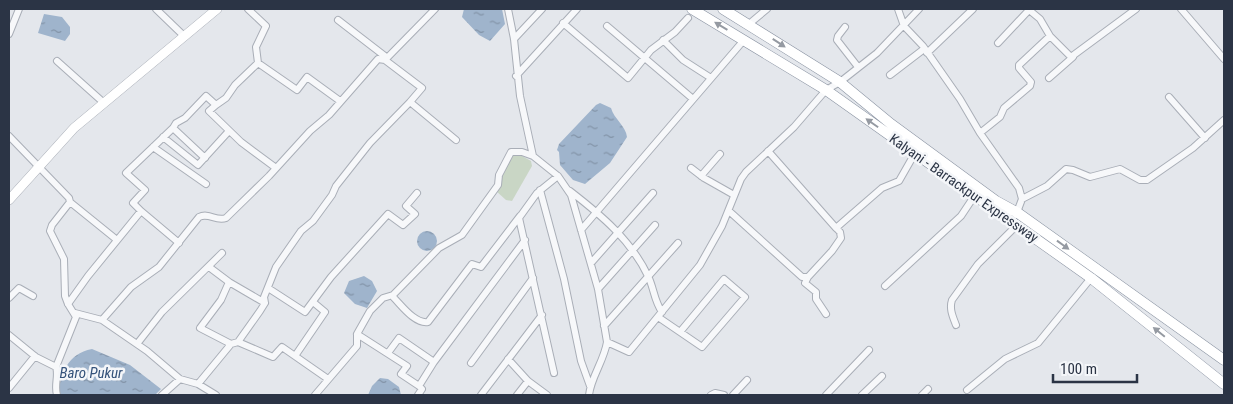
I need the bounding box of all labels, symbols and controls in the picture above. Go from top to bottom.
one-way arrow [714,21,727,30]
one-way arrow [773,39,786,48]
one-way arrow [865,118,879,128]
street label: Kalyani - Barrackpur Expressway [886,130,1042,246]
one-way arrow [1056,240,1070,250]
one-way arrow [1153,327,1166,338]
scale bar [1053,352,1137,384]
text: 100 m [1060,360,1097,378]
water label: Baro Pukur [59,364,123,382]

